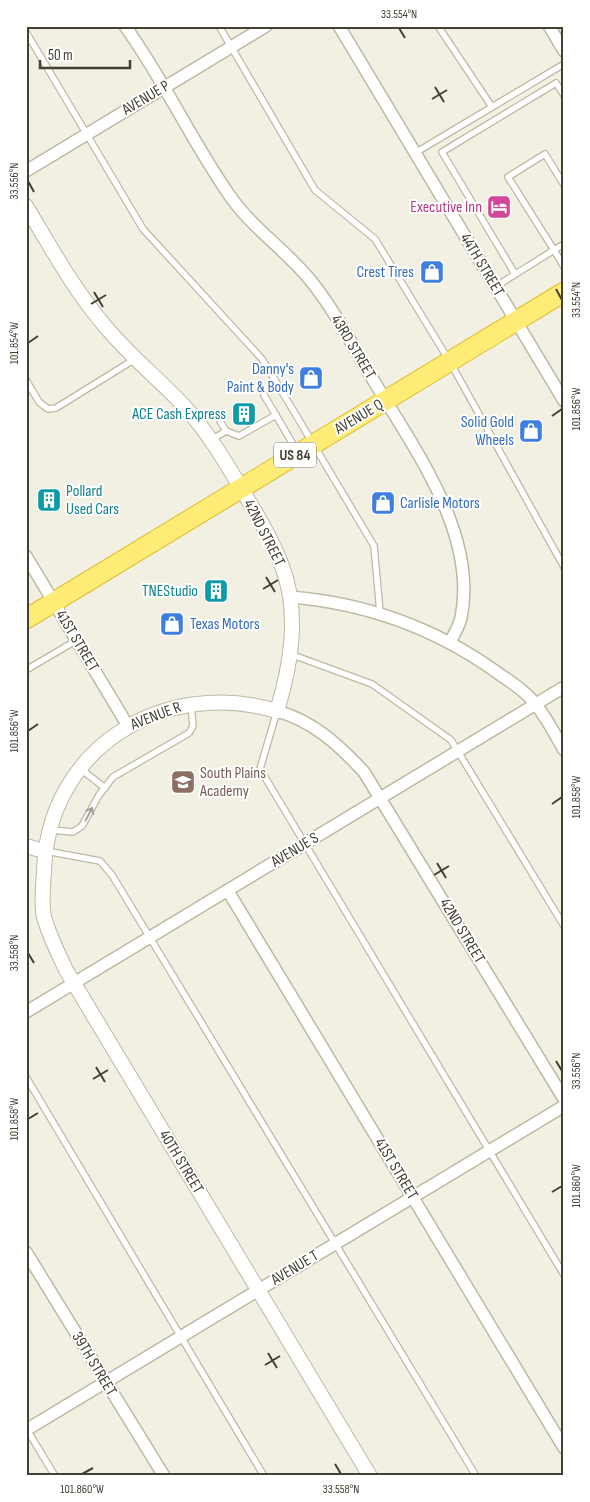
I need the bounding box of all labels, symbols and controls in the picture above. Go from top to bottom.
text: 33.554°N [381,7,417,22]
scale bar [40,38,130,70]
text: 50 m [48,46,73,65]
street label: AVENUE P [118,76,173,120]
text: 33.556°N [7,163,22,199]
hotel icon: Executive Inn [486,194,512,220]
place label: Executive Inn [410,198,482,217]
street label: 44TH STREET [456,230,508,300]
shop icon: Crest Tires [419,259,445,285]
place label: Crest Tires [356,263,414,282]
text: 33.554°N [569,282,584,318]
street label: 43RD STREET [326,311,380,383]
text: 101.854°W [7,322,22,364]
place label: Danny's Paint & Body [227,360,294,397]
shop icon: Danny's Paint & Body [298,365,324,391]
text: 101.856°W [569,387,584,431]
street label: AVENUE Q [330,395,387,439]
building icon: ACE Cash Express [231,401,257,427]
place label: ACE Cash Express [131,405,226,424]
place label: Solid Gold Wheels [461,413,514,450]
shop icon: Solid Gold Wheels [518,418,544,444]
road number: US 84 [274,442,316,468]
place label: Pollard Used Cars [66,482,119,519]
building icon: Pollard Used Cars [36,487,62,513]
shop icon: Carlisle Motors [370,490,396,516]
place label: Carlisle Motors [400,494,480,513]
street label: 42ND STREET [239,496,289,570]
building icon: TNEStudio [203,578,229,604]
place label: TNEStudio [142,582,198,601]
street label: 41ST STREET [51,607,103,676]
shop icon: Texas Motors [159,611,185,637]
place label: Texas Motors [190,615,260,634]
street label: AVENUE R [127,698,184,735]
text: 101.856°W [7,709,22,753]
place label: South Plains Academy [199,764,266,801]
school or university icon: South Plains Academy [170,769,196,795]
text: 101.858°W [569,775,584,818]
one-way arrow [85,807,94,822]
street label: AVENUE S [267,828,322,872]
street label: 42ND STREET [435,895,489,967]
text: 33.558°N [7,935,22,971]
text: 33.556°N [569,1053,584,1089]
text: 101.858°W [7,1097,22,1140]
street label: 40TH STREET [155,1127,208,1198]
street label: 41ST STREET [370,1135,422,1204]
text: 101.860°W [569,1164,584,1208]
street label: AVENUE T [267,1246,323,1290]
street label: 39TH STREET [68,1329,121,1400]
text: 101.860°W [60,1482,104,1497]
text: 33.558°N [323,1482,359,1497]

